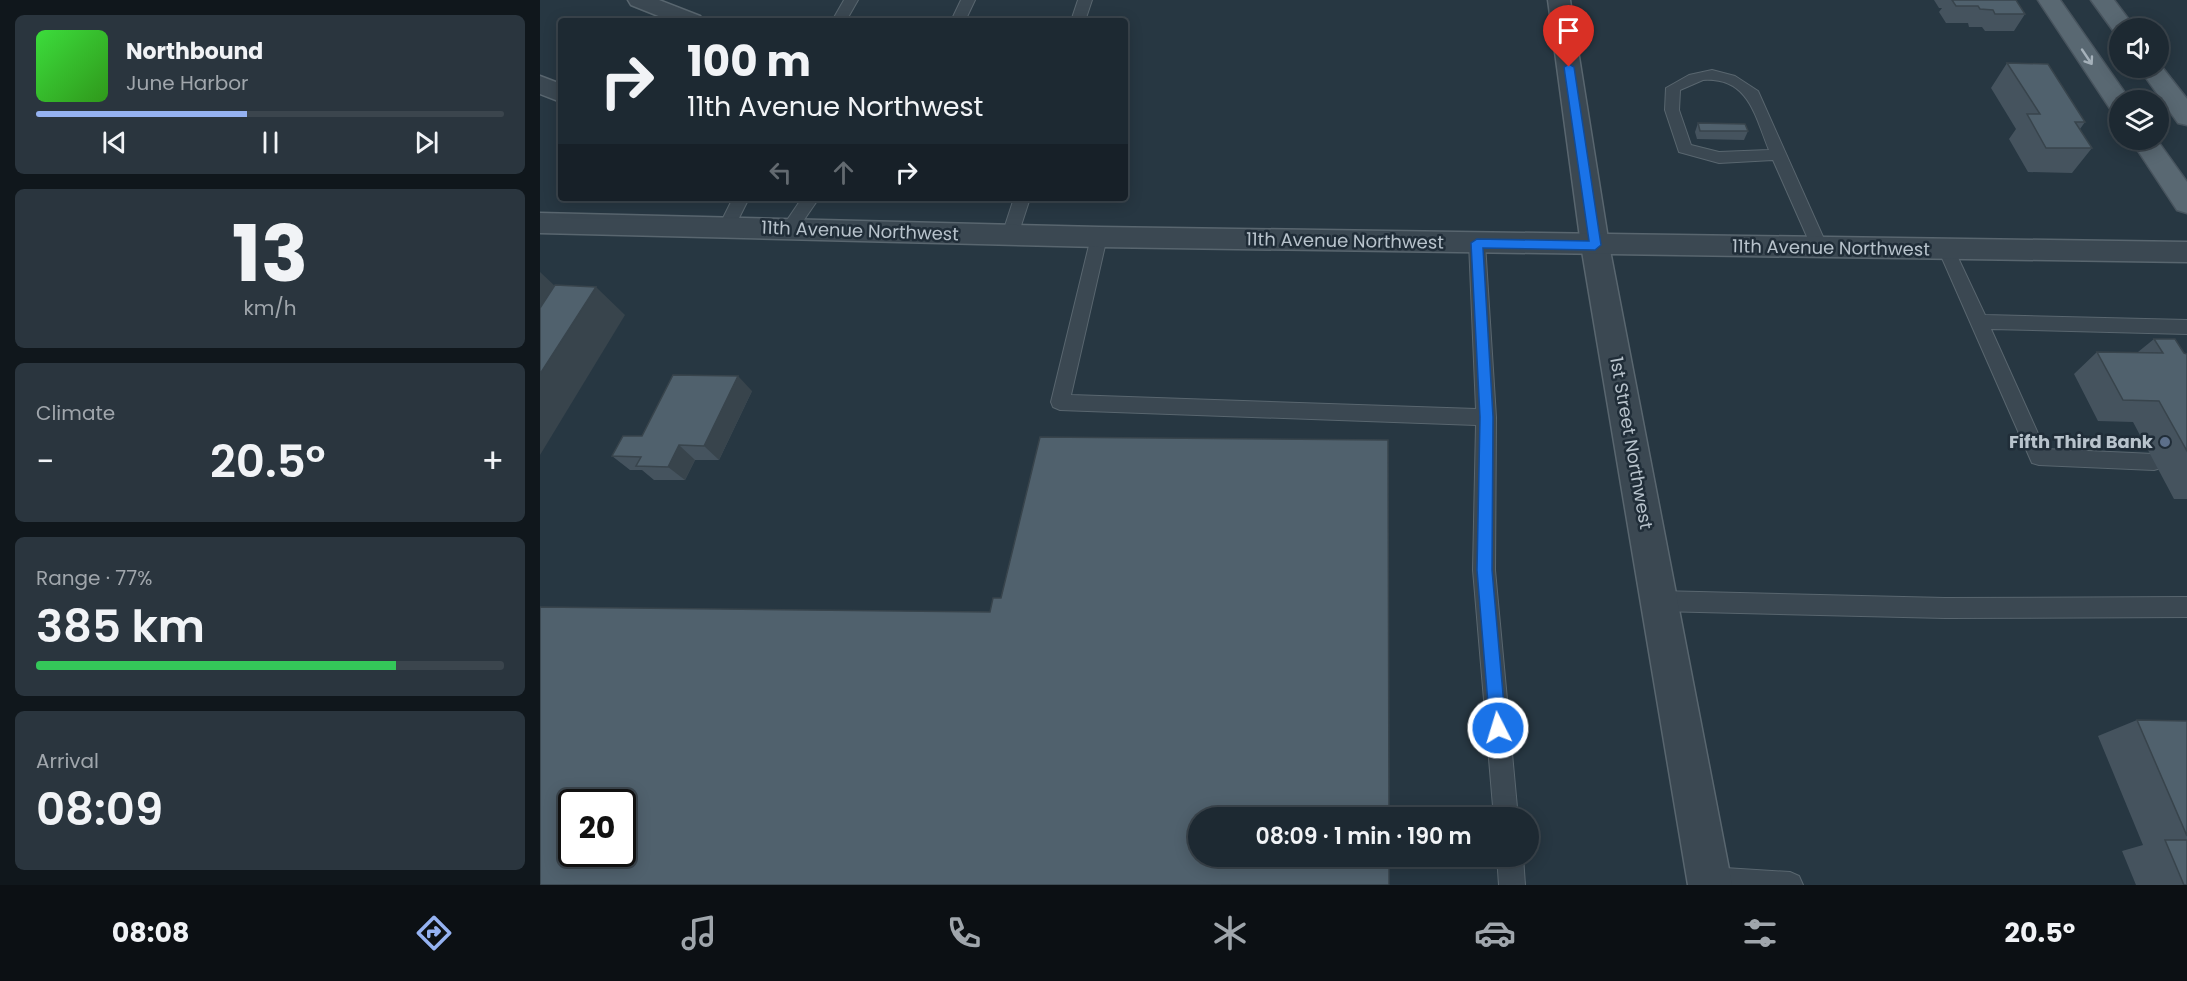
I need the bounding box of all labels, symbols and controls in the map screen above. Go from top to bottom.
pin [1543,5,1594,67]
icon: arrive [1552,14,1585,47]
map controls [2109,18,2169,150]
button: sound [2109,18,2169,78]
text: 100 m [687,32,811,91]
text: Northbound [126,36,263,67]
icon: right [588,42,666,120]
one-way arrow [2081,48,2094,65]
text: June Harbor [126,69,249,97]
text: 11th Avenue Northwest [687,88,983,125]
button: layers [2109,90,2169,150]
icon: previous [98,126,131,159]
icon: pause [254,126,287,159]
icon: next [410,126,443,159]
icon: left [764,156,797,189]
icon: ahead [827,156,860,189]
icon: right [890,156,923,189]
text: 13 [232,199,308,308]
street label: 11th Avenue Northwest [761,215,959,246]
street label: 11th Avenue Northwest [1246,226,1444,255]
street label: 11th Avenue Northwest [1732,233,1930,262]
text: km/h [243,294,297,322]
street label: 1st Street Northwest [1604,355,1659,531]
text: Climate [36,399,115,427]
place label: Fifth Third Bank [2009,429,2154,454]
text: 20.5° [210,430,326,493]
marker: Fifth Third Bank [2158,435,2172,449]
text: − [36,438,54,485]
text: + [481,438,504,485]
text: Range · 77% [36,564,152,592]
text: 385 km [36,595,205,658]
position arrow [1466,696,1530,760]
text: Arrival [36,747,99,775]
text: 08:09 [36,778,163,841]
speed limit sign: 20 [558,789,636,867]
text: 08:09 · 1 min · 190 m [1255,821,1472,852]
icon: directions [413,912,455,954]
icon: music [678,912,720,954]
icon: phone [943,912,985,954]
icon: climate [1209,912,1251,954]
icon: car [1474,912,1516,954]
icon: filters [1739,912,1781,954]
text: 08:08 [112,914,190,951]
text: 20.5° [2005,914,2075,951]

